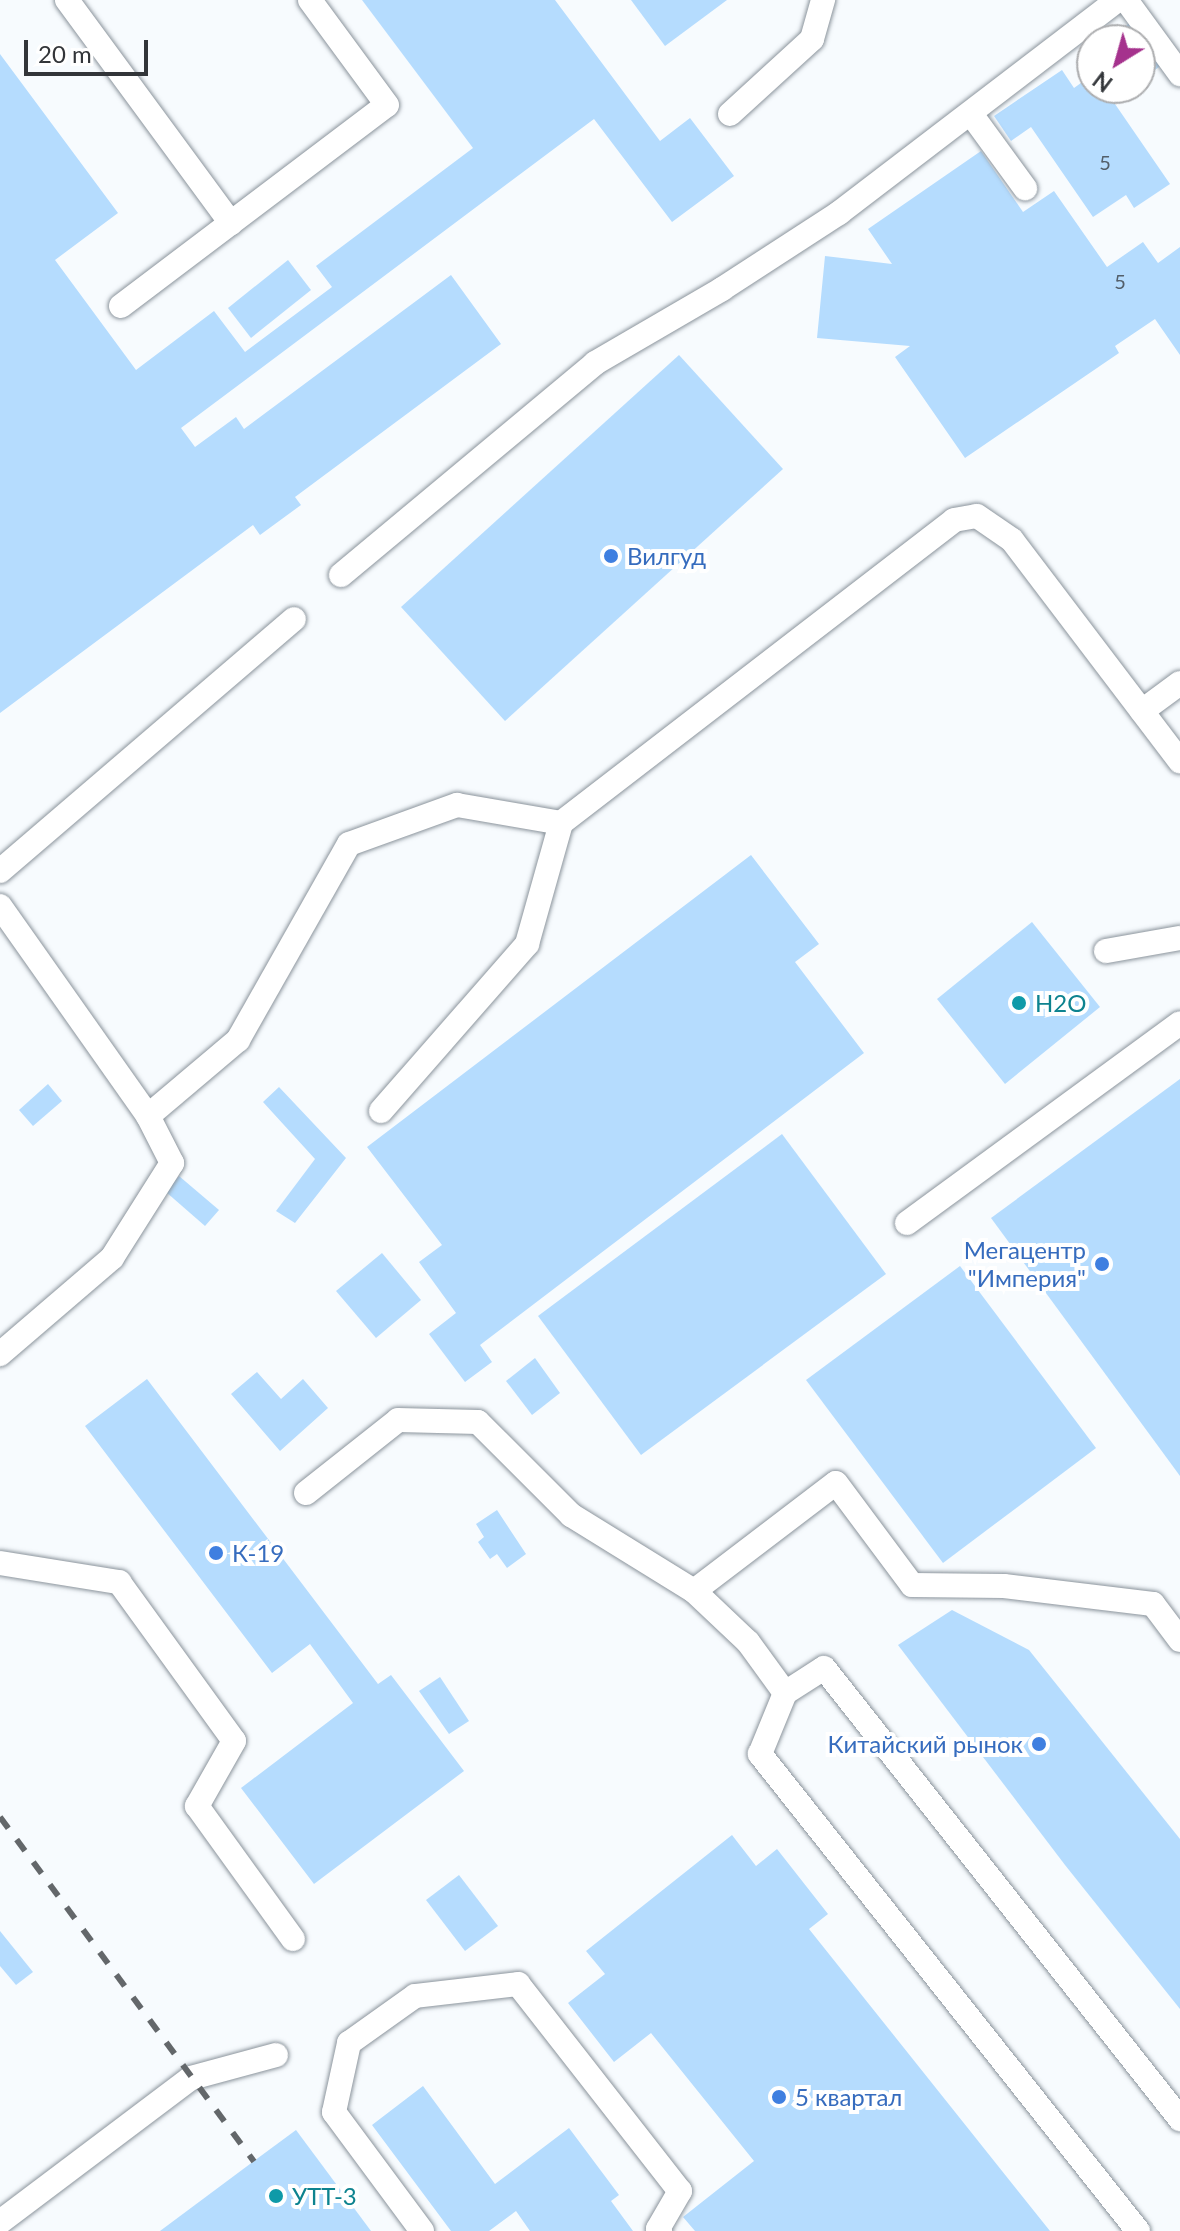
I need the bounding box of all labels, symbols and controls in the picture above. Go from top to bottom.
scale bar [28,24,152,74]
north arrow [1076,24,1156,104]
text: 20 m [38,39,92,68]
text: N [1088,66,1117,98]
house number: 5 [1099,150,1111,174]
house number: 5 [1114,269,1126,293]
place label: Вилгуд [627,542,706,570]
marker: Вилгуд [602,547,620,565]
place label: H2O [1035,989,1086,1017]
marker: H2O [1010,994,1028,1012]
place label: Мегацентр "Империя" [964,1236,1086,1292]
marker: Мегацентр "Империя" [1093,1255,1111,1273]
place label: К-19 [232,1539,284,1567]
marker: К-19 [207,1544,225,1562]
place label: Китайский рынок [828,1730,1023,1758]
marker: Китайский рынок [1030,1735,1048,1753]
place label: 5 квартал [795,2083,902,2111]
marker: 5 квартал [770,2088,788,2106]
place label: УТТ-3 [292,2182,357,2210]
marker: УТТ-3 [267,2187,285,2205]

